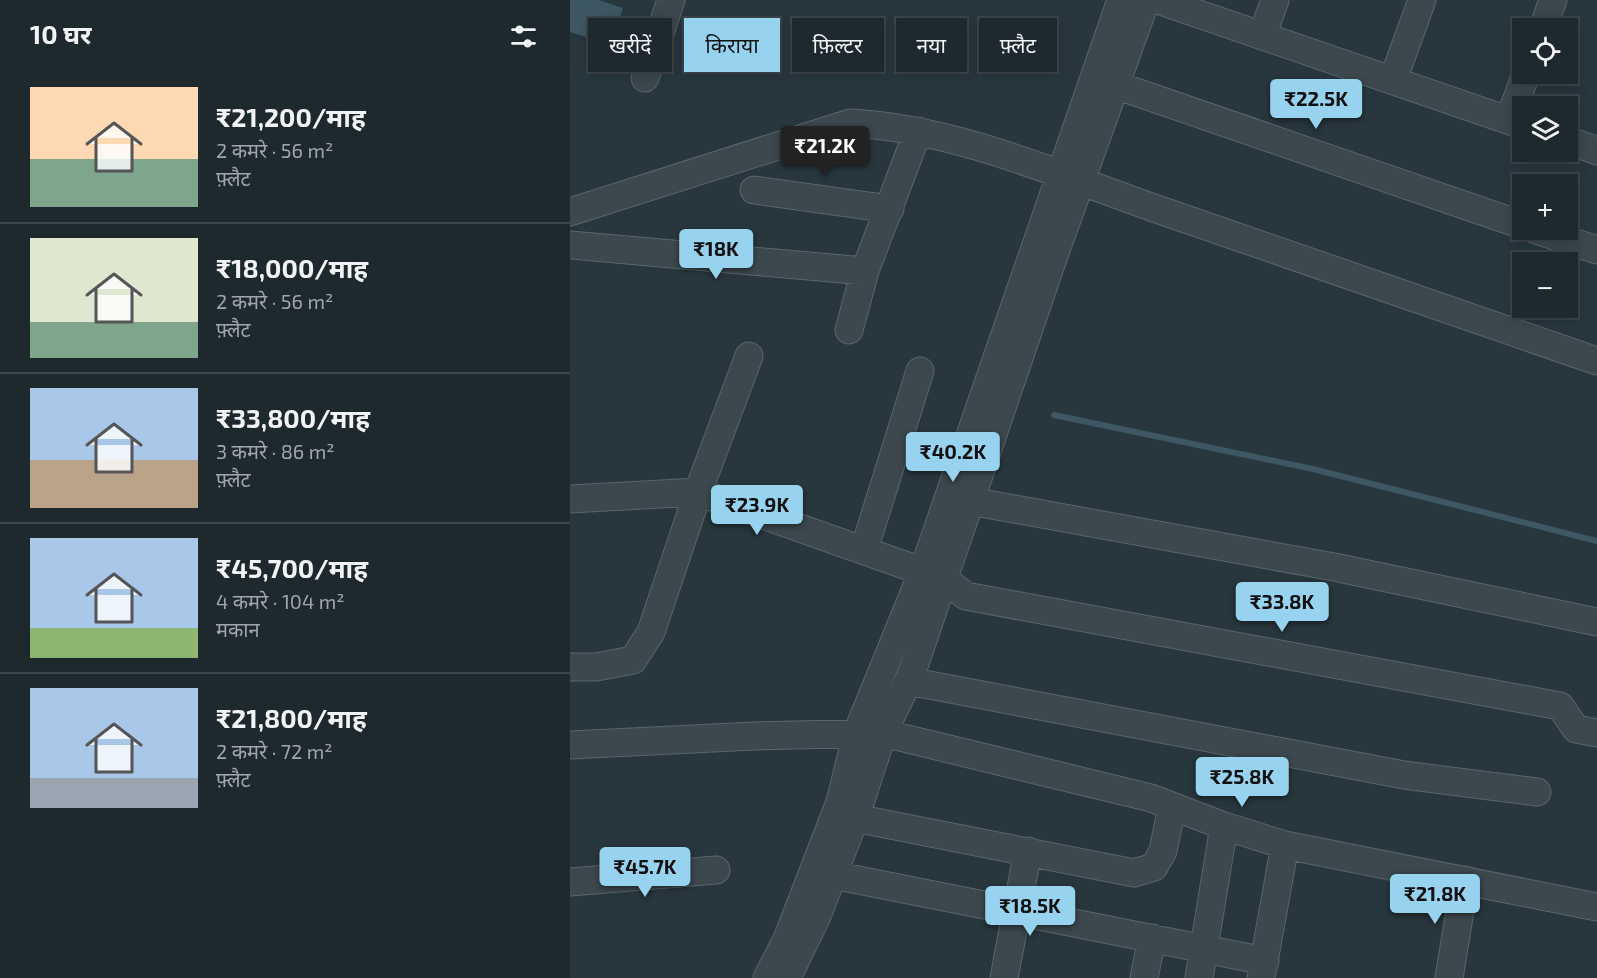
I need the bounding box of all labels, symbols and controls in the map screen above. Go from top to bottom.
text: 10 घर [30,18,92,49]
chip: खरीदें [588,18,672,72]
chip: किराया [684,18,780,72]
chip: फ़िल्टर [792,18,884,72]
chip: नया [896,18,967,72]
chip: फ़्लैट [979,18,1057,72]
map controls [1512,18,1578,318]
button: locate [1512,18,1578,84]
icon: filters [507,20,540,53]
pin: ₹22.5K [1267,79,1365,130]
text: ₹22.5K [1284,86,1348,110]
button: layers [1512,96,1578,162]
text: ₹21,200/माह [216,101,366,132]
icon: home [78,111,150,183]
pin: ₹21.2K [776,126,874,177]
text: ₹21.2K [794,133,856,157]
text: 2 कमरे · 56 m² [216,138,333,162]
text: फ़्लैट [216,166,251,190]
button: + [1512,174,1578,240]
pin: ₹18K [680,229,752,280]
text: ₹18K [693,236,739,260]
text: ₹18,000/माह [216,252,368,283]
button: − [1512,252,1578,318]
icon: home [78,262,150,334]
text: 2 कमरे · 56 m² [216,289,333,313]
text: फ़्लैट [216,317,251,341]
text: ₹33,800/माह [216,402,370,433]
icon: home [78,412,150,484]
pin: ₹40.2K [904,432,1002,483]
text: 3 कमरे · 86 m² [216,439,335,463]
text: ₹40.2K [920,439,986,463]
text: फ़्लैट [216,467,251,491]
pin: ₹23.9K [708,485,806,536]
text: ₹23.9K [725,492,789,516]
text: ₹45,700/माह [216,552,368,583]
icon: home [78,562,150,634]
pin: ₹33.8K [1233,582,1331,633]
text: 4 कमरे · 104 m² [216,589,344,613]
text: ₹33.8K [1250,589,1314,613]
text: मकान [216,617,260,641]
text: ₹21,800/माह [216,702,367,733]
icon: home [78,712,150,784]
text: 2 कमरे · 72 m² [216,739,333,763]
pin: ₹25.8K [1193,757,1291,808]
text: ₹25.8K [1210,764,1274,788]
text: फ़्लैट [216,767,251,791]
pin: ₹45.7K [596,847,694,898]
text: ₹45.7K [613,854,677,878]
pin: ₹21.8K [1386,874,1484,925]
text: ₹21.8K [1404,881,1466,905]
pin: ₹18.5K [981,886,1079,937]
text: ₹18.5K [999,893,1061,917]

